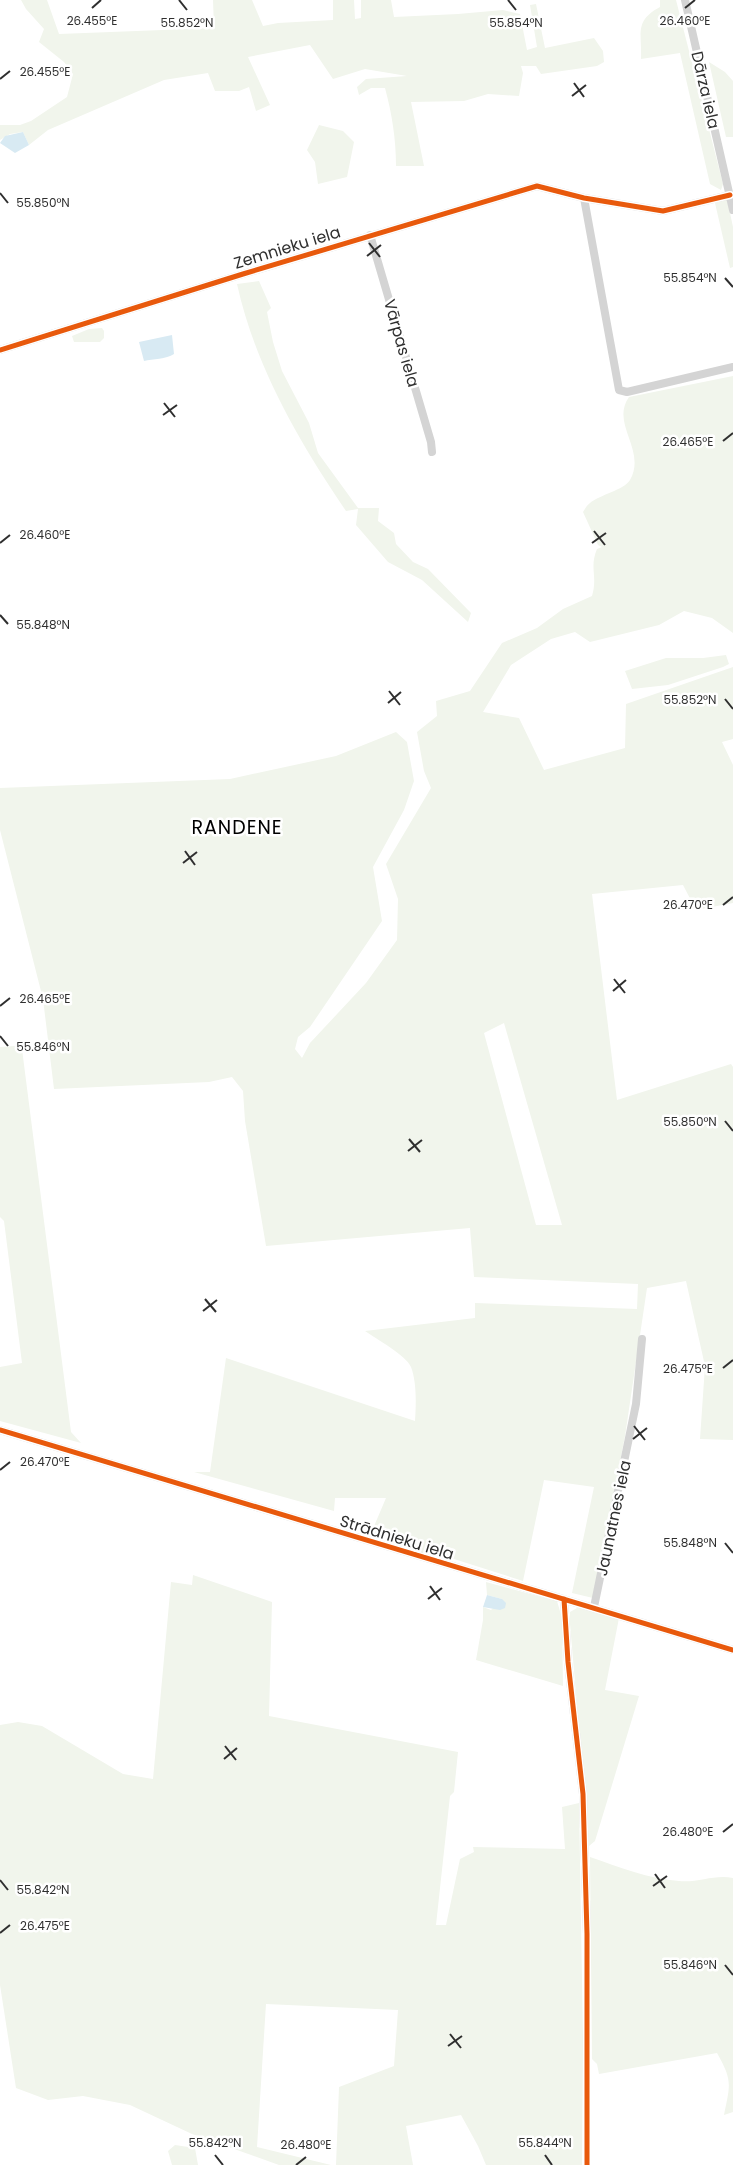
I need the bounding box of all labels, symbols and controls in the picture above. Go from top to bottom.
text: 26.455°E [67,12,117,29]
text: 26.460°E [660,12,710,29]
text: 55.852°N [161,14,213,31]
text: 55.854°N [489,14,543,31]
street label: Dārza iela [685,49,726,131]
text: 26.455°E [20,63,70,80]
text: 55.850°N [16,194,70,211]
street label: Zemnieku iela [231,220,343,275]
text: 55.854°N [663,269,717,286]
street label: Vārpas iela [378,296,425,390]
text: 26.465°E [663,433,713,450]
text: 26.460°E [20,526,70,543]
text: 55.848°N [16,616,70,633]
text: 55.852°N [664,691,716,708]
district label: RANDENE [192,814,283,841]
text: 26.470°E [663,896,713,913]
text: 26.465°E [20,990,70,1007]
text: 55.846°N [16,1038,70,1055]
text: 55.850°N [663,1113,717,1130]
text: 26.475°E [663,1360,713,1377]
text: 26.470°E [20,1453,70,1470]
street label: Jaunatnes iela [590,1458,637,1578]
street label: Strādnieku iela [337,1509,457,1566]
text: 55.848°N [663,1534,717,1551]
text: 26.480°E [663,1823,713,1840]
text: 55.842°N [17,1881,69,1898]
text: 26.475°E [20,1917,70,1934]
text: 55.846°N [663,1956,717,1973]
text: 55.842°N [189,2134,241,2151]
text: 55.844°N [518,2134,572,2151]
text: 26.480°E [281,2136,331,2153]

